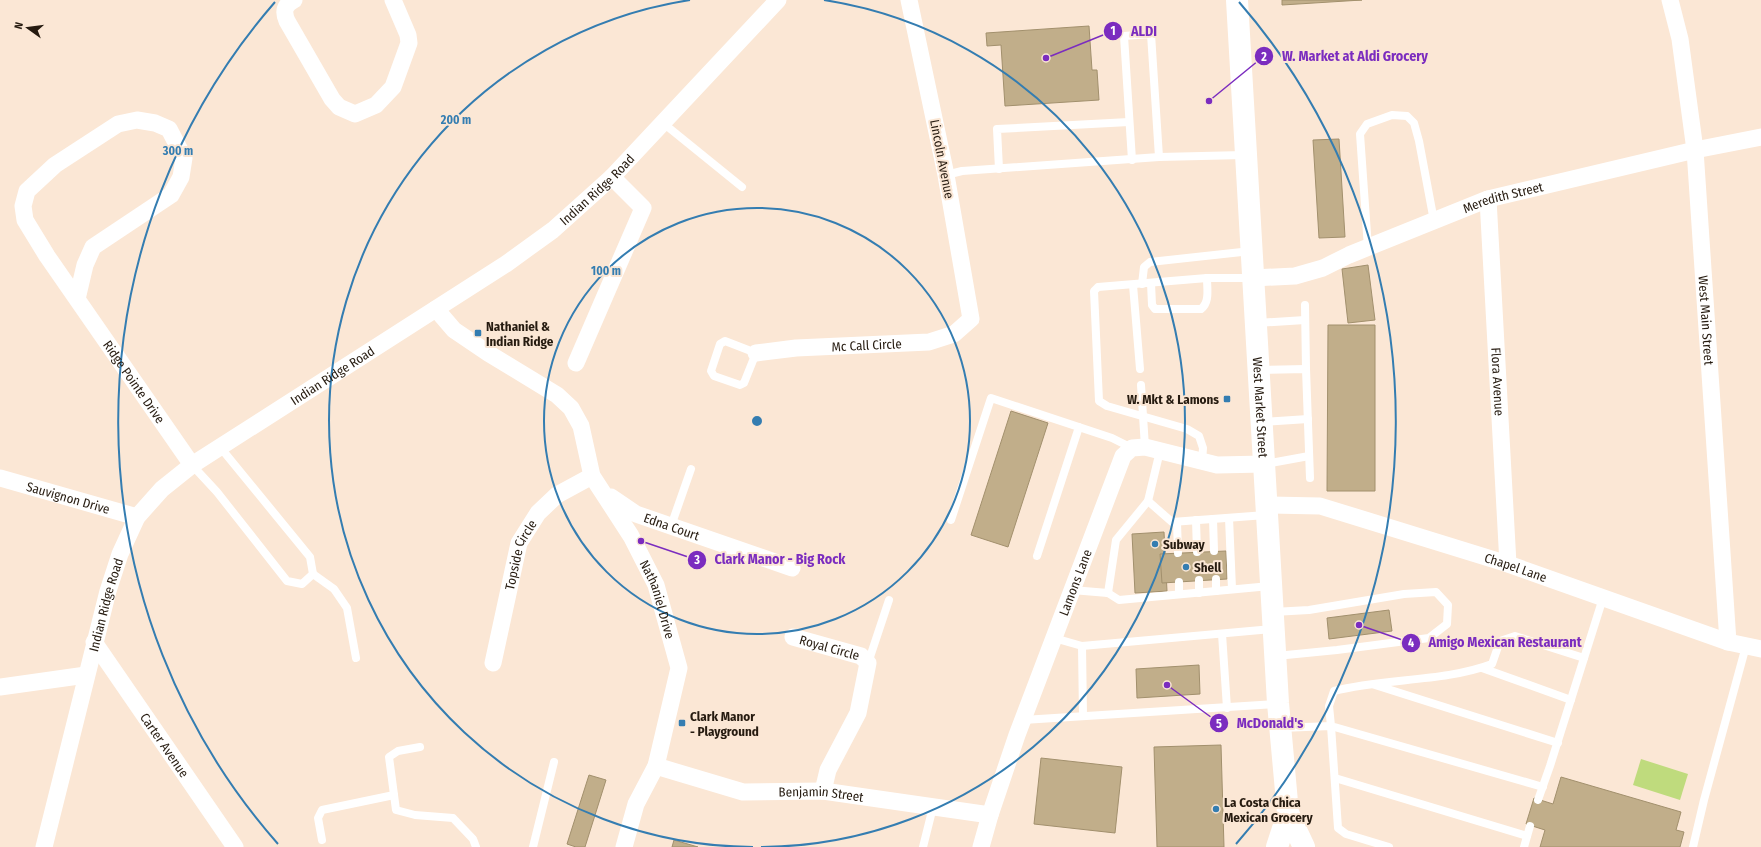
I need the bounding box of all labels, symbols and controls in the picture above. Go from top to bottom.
north arrow [8,8,48,48]
callout: ALDI [1103,18,1165,44]
text: N [12,21,26,30]
text: ALDI [1130,23,1157,40]
text: 1 [1110,24,1116,38]
callout: W. Market at Aldi Grocery [1254,43,1437,69]
text: W. Market at Aldi Grocery [1282,48,1428,65]
text: 2 [1260,50,1267,64]
text: 200 m [440,113,471,127]
street label: Lincoln Avenue [927,118,957,200]
text: 300 m [162,144,193,158]
street label: Indian Ridge Road [557,151,637,228]
street label: Meredith Street [1461,179,1545,216]
text: 100 m [591,264,621,278]
street label: West Main Street [1696,275,1717,366]
place label: Nathaniel & Indian Ridge [486,319,554,349]
marker: Nathaniel & Indian Ridge [473,328,483,338]
street label: Mc Call Circle [831,336,902,354]
street label: Ridge Pointe Drive [100,337,168,426]
street label: Indian Ridge Road [288,343,377,408]
street label: Flora Avenue [1489,347,1507,416]
street label: West Market Street [1250,357,1271,459]
place label: W. Mkt & Lamons [1127,392,1219,407]
marker: W. Mkt & Lamons [1222,394,1232,404]
centre of rings [750,414,764,428]
street label: Sauvignon Drive [25,478,112,516]
street label: Edna Court [642,510,702,543]
street label: Topside Circle [502,517,539,591]
place label: Subway [1163,537,1206,552]
marker: Subway [1150,539,1160,549]
callout: Clark Manor - Big Rock [687,547,854,573]
street label: Lamons Lane [1056,547,1094,618]
street label: Chapel Lane [1483,550,1549,585]
text: Clark Manor - Big Rock [715,551,846,568]
text: 3 [693,553,700,567]
street label: Indian Ridge Road [86,556,126,653]
street label: Nathaniel Drive [637,557,678,640]
place label: Shell [1194,560,1222,575]
marker: Shell [1181,562,1191,572]
callout: Amigo Mexican Restaurant [1401,630,1590,656]
street label: Royal Circle [798,632,861,663]
text: Amigo Mexican Restaurant [1427,634,1583,651]
text: 4 [1408,636,1414,650]
place label: Clark Manor - Playground [690,709,759,739]
street label: Carter Avenue [138,710,192,780]
callout: McDonald's [1209,710,1312,736]
text: McDonald's [1237,715,1303,732]
text: 5 [1216,717,1222,731]
marker: Clark Manor - Playground [677,718,687,728]
street label: Benjamin Street [778,783,865,804]
place label: La Costa Chica Mexican Grocery [1224,795,1314,825]
marker: La Costa Chica Mexican Grocery [1211,804,1221,814]

